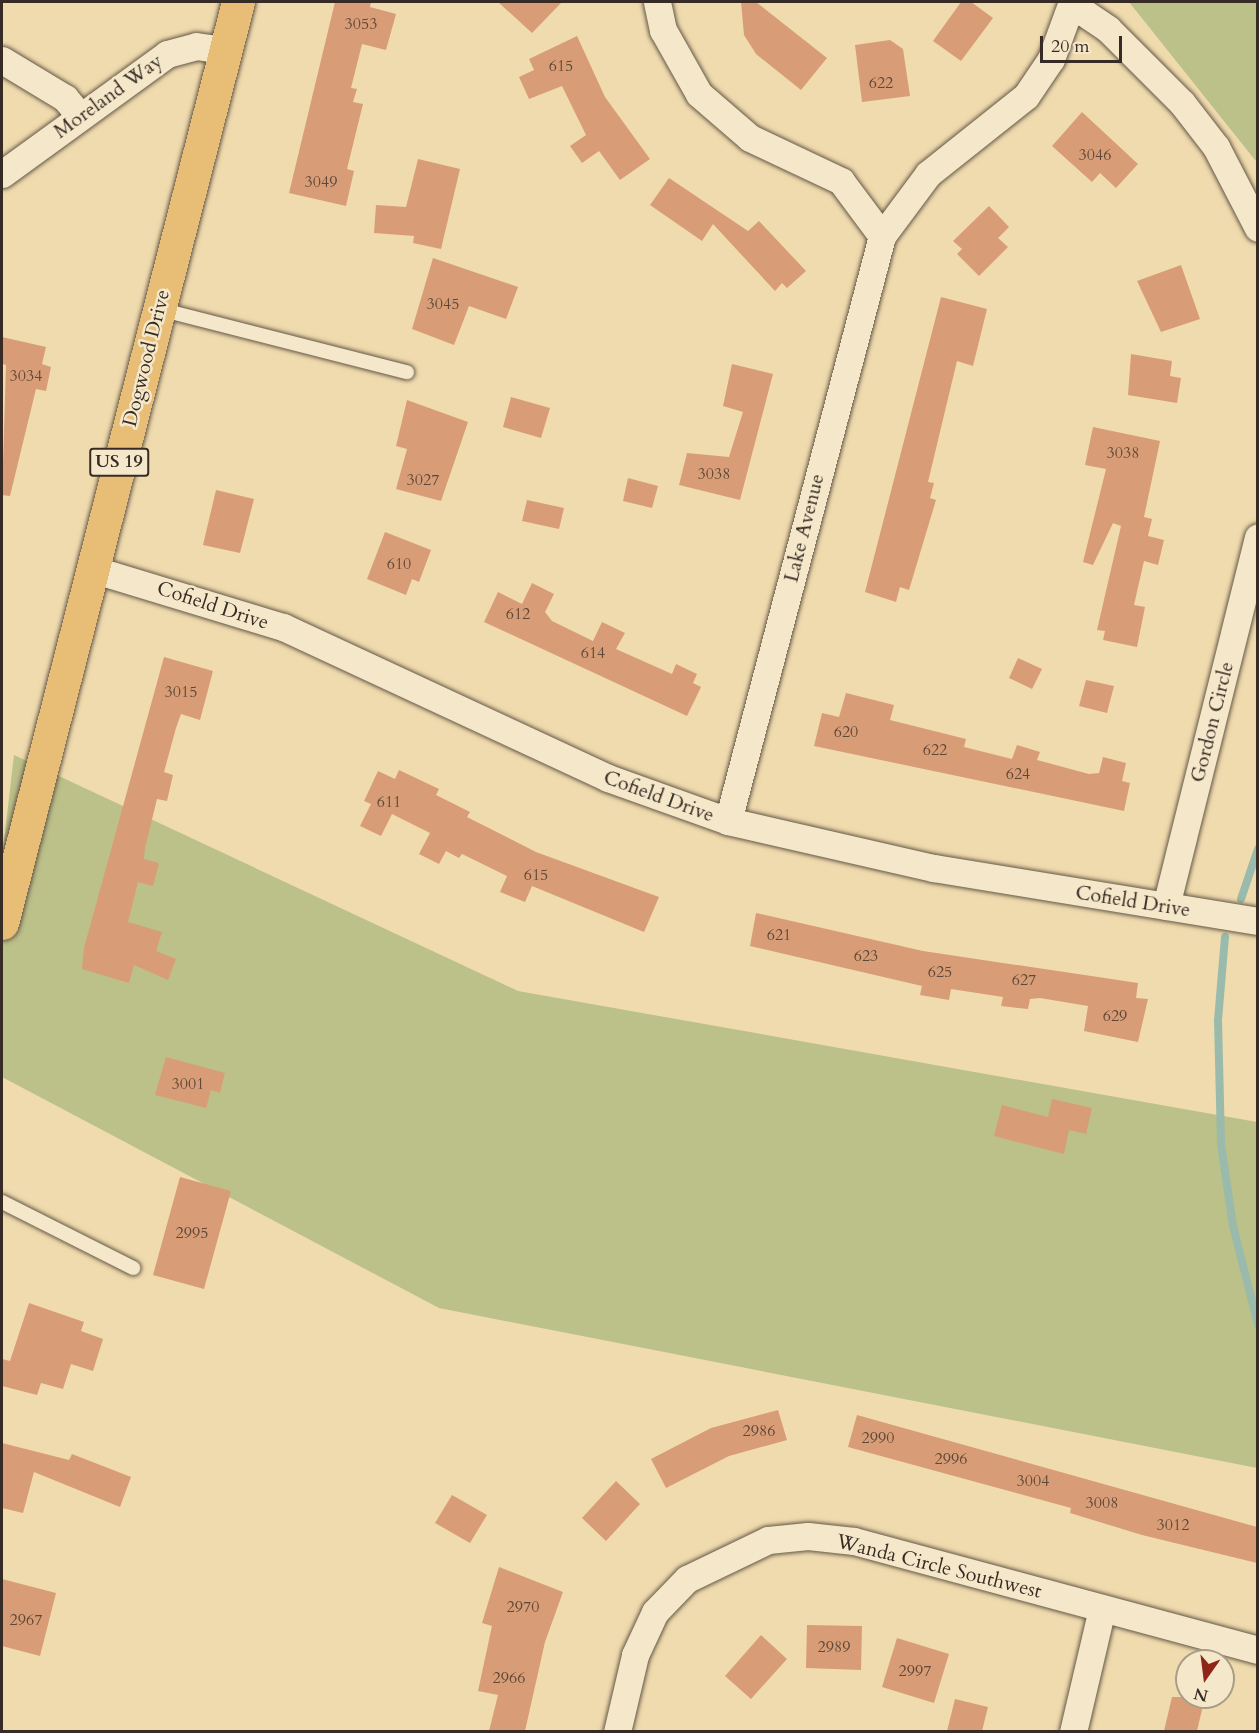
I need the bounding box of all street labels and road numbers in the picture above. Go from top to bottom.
street label: Moreland Way [49,49,167,143]
street label: Dogwood Drive [117,287,175,429]
road number: US 19 [89,447,149,477]
street label: Lake Avenue [779,471,829,585]
street label: Cofield Drive [154,576,272,634]
street label: Gordon Circle [1185,659,1239,785]
street label: Cofield Drive [600,765,718,827]
street label: Cofield Drive [1074,880,1192,922]
street label: Wanda Circle Southwest [834,1529,1044,1603]

